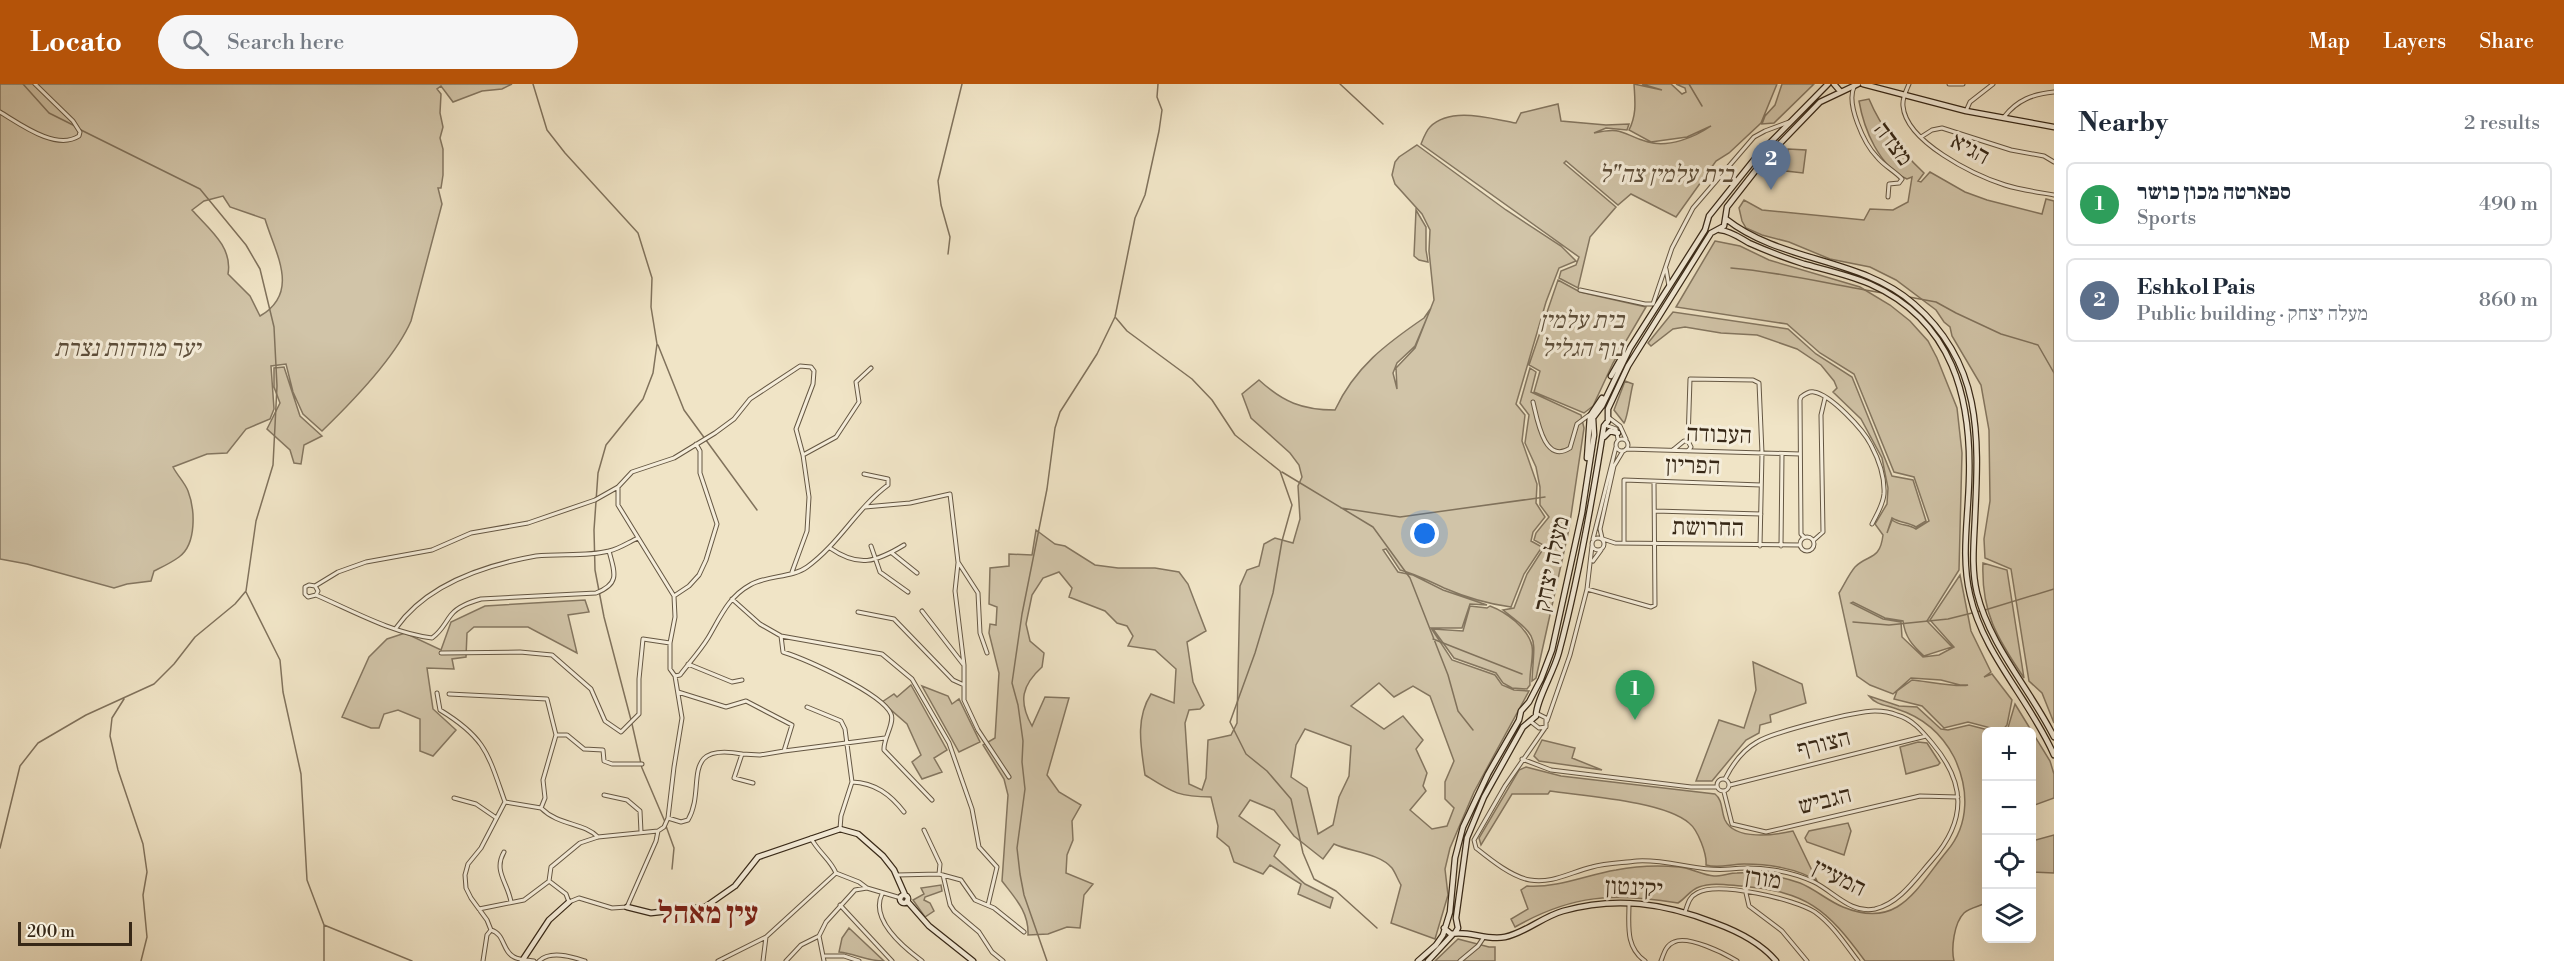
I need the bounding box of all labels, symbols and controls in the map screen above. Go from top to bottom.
search box [158,15,578,69]
text: Locato [30,25,122,60]
icon: search [179,26,212,59]
text: Search here [227,29,344,56]
text: Map [2309,29,2350,55]
text: Layers [2383,29,2446,55]
text: Share [2479,29,2534,55]
text: Nearby [2078,107,2168,139]
text: 2 results [2464,111,2540,136]
street label: מצדה [1867,116,1919,172]
street label: הגיא [1945,126,1995,172]
pin: 2 [1752,141,1790,190]
park label: בית עלמין צה"ל [1599,160,1735,190]
text: ספארטה מכון כושר [2137,179,2291,206]
text: 1 [2095,192,2104,217]
text: 490 m [2479,192,2538,217]
text: Sports [2137,206,2196,231]
text: Eshkol Pais [2137,274,2255,301]
text: 2 [2093,288,2106,313]
text: 860 m [2479,288,2538,313]
text: Public building · מעלה יצחק [2137,302,2368,327]
park label: בית עלמין נוף הגליל [1540,306,1626,364]
park label: יער מורדות נצרת [54,334,202,364]
street label: העבודה [1686,419,1752,451]
street label: הפריון [1665,450,1721,482]
street label: החרושת [1672,512,1744,544]
street label: מעלה יצחק [1527,514,1577,614]
your location [1410,519,1439,548]
pin: 1 [1616,670,1654,720]
street label: הצורף [1794,723,1854,765]
map controls [1982,727,2036,943]
button: + [1982,727,2036,781]
street label: הגביש [1795,780,1855,822]
button: − [1982,781,2036,835]
button: locate [1982,835,2036,889]
street label: המעיין [1807,852,1871,904]
street label: מורן [1743,861,1783,897]
street label: יקינטון [1604,872,1664,904]
button: layers [1982,889,2036,943]
district label: עין מאהל [658,895,758,933]
scale bar [18,919,132,946]
text: 200 m [27,922,75,942]

